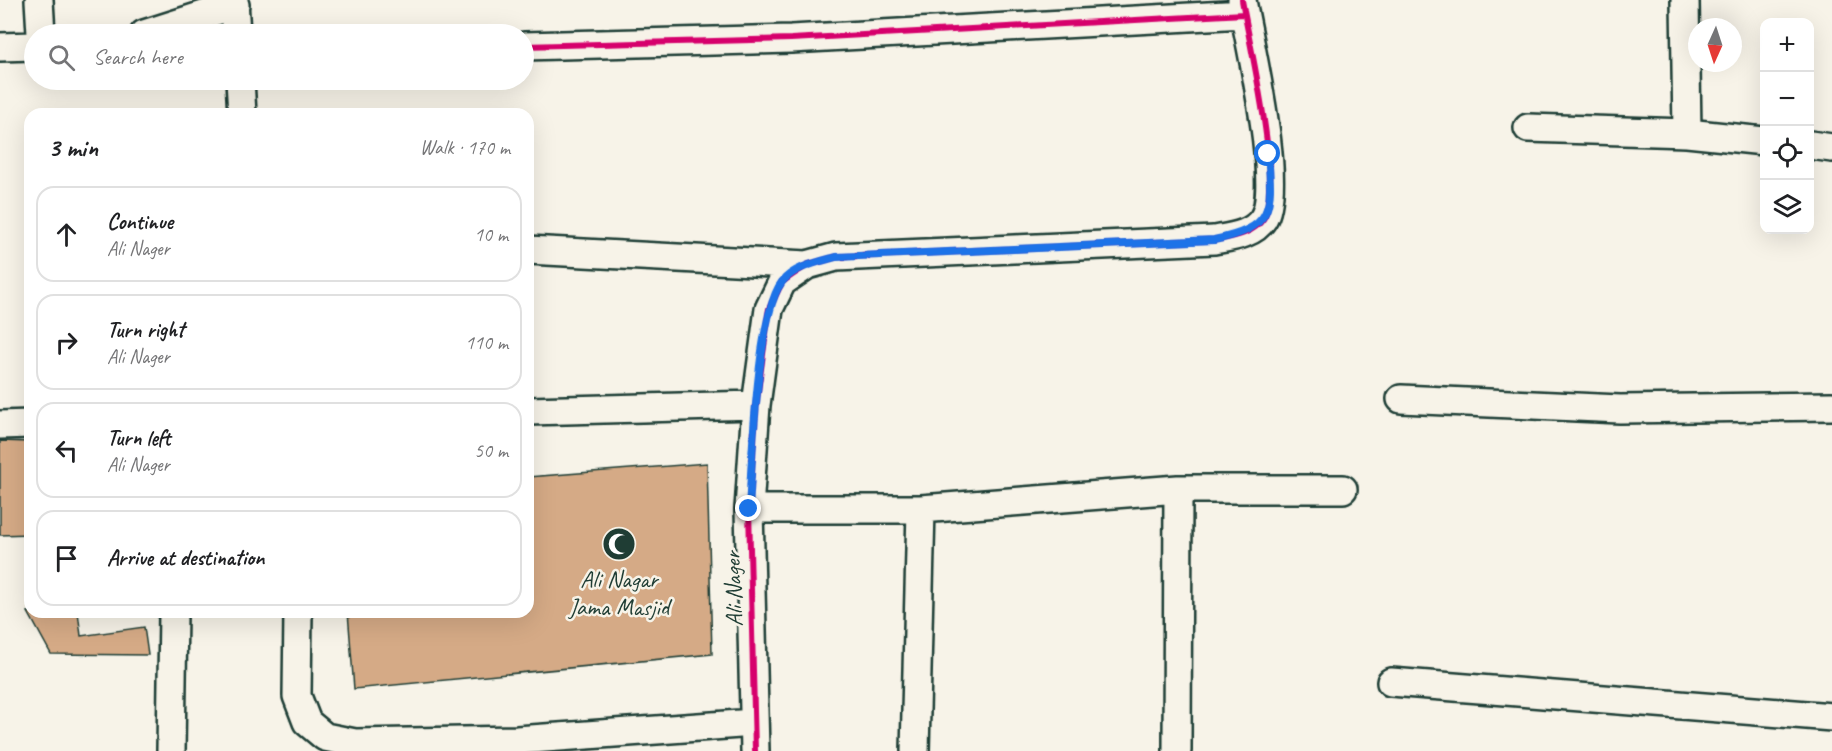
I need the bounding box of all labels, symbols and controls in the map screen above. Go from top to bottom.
north arrow [1688,18,1742,72]
map controls [1760,18,1814,234]
button: + [1760,18,1814,72]
search box [24,24,534,90]
icon: search [45,41,78,74]
text: Search here [93,43,183,71]
button: − [1760,72,1814,126]
button: locate [1760,126,1814,180]
text: 3 min [48,131,98,164]
text: Walk · 170 m [420,135,510,160]
route start [1254,140,1280,166]
button: layers [1760,180,1814,234]
text: Continue [107,208,173,236]
icon: ahead [50,218,83,251]
text: 10 m [474,222,508,247]
text: Ali Nager [107,236,170,261]
text: Turn right [107,316,184,344]
icon: right [50,326,83,359]
text: 110 m [465,330,508,355]
text: Ali Nager [107,344,170,369]
text: Turn left [107,424,171,452]
icon: left [50,434,83,467]
text: 50 m [474,438,508,463]
text: Ali Nager [107,452,170,477]
route end [735,495,761,521]
mosque icon: Ali Nagar Jama Masjid [601,526,637,562]
icon: arrive [50,542,83,575]
text: Arrive at destination [107,544,264,572]
street label: Ali Nager [717,548,749,627]
place label: Ali Nagar Jama Masjid [568,564,673,622]

